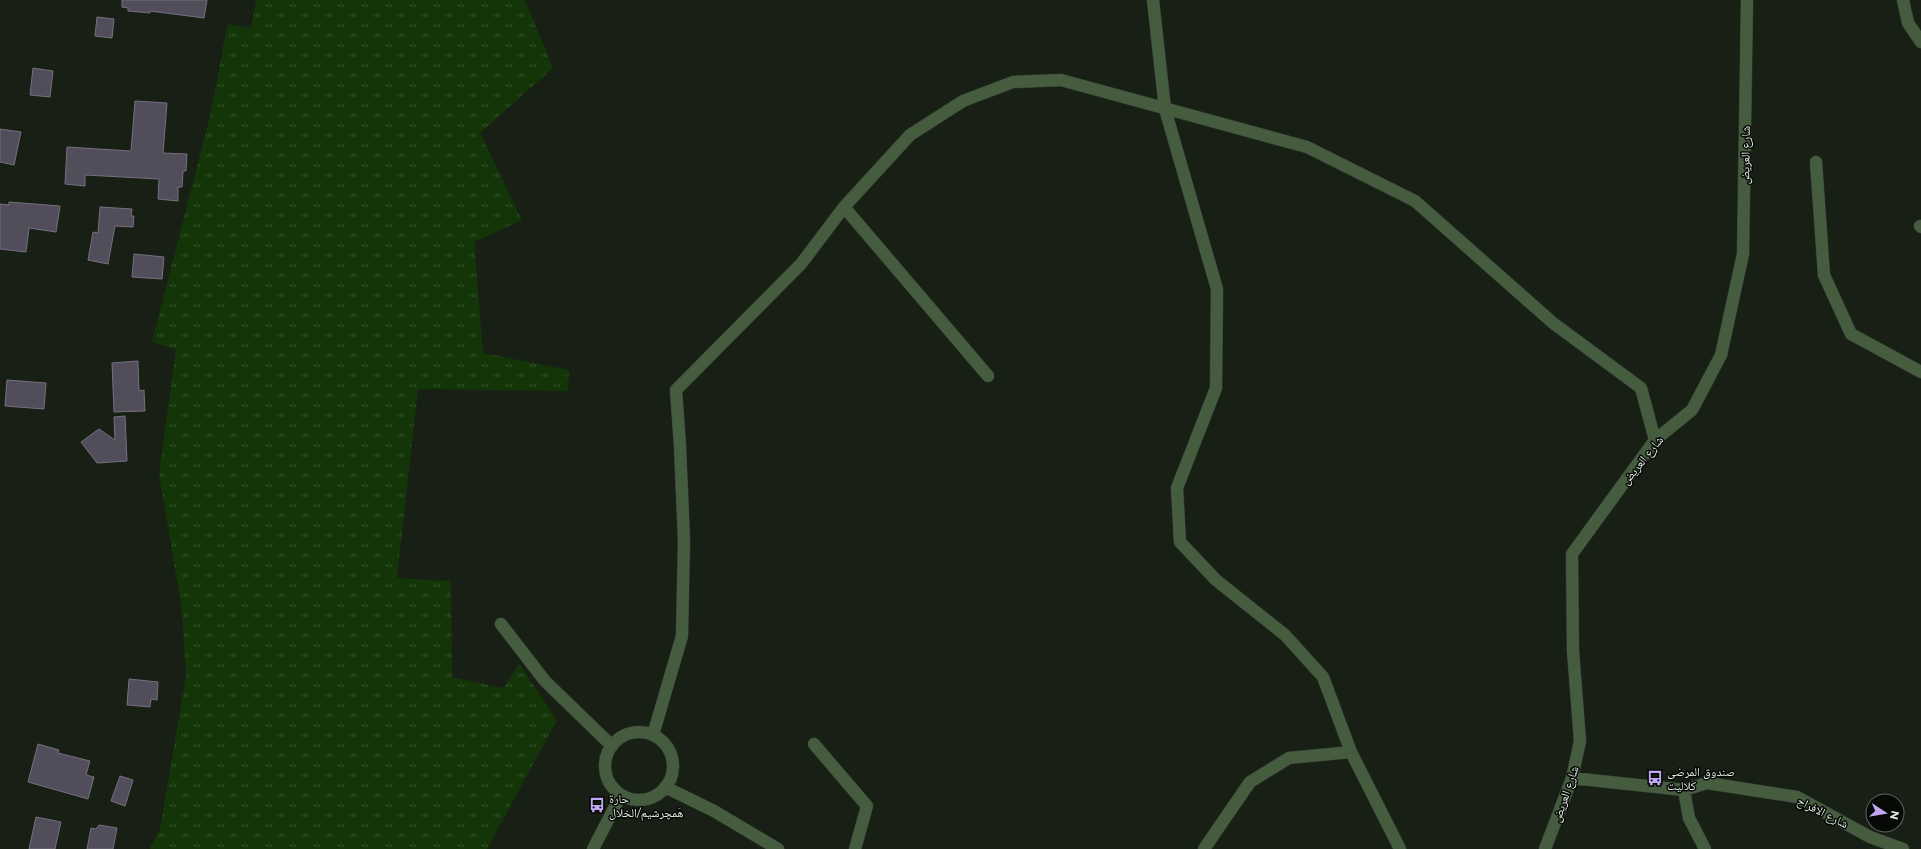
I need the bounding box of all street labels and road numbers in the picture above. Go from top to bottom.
street label: شارع العريض [1737,126,1754,184]
street label: شارع العريض [1618,432,1667,488]
street label: شارع العريض [1548,764,1583,824]
street label: شارع الافراح [1794,793,1851,832]

